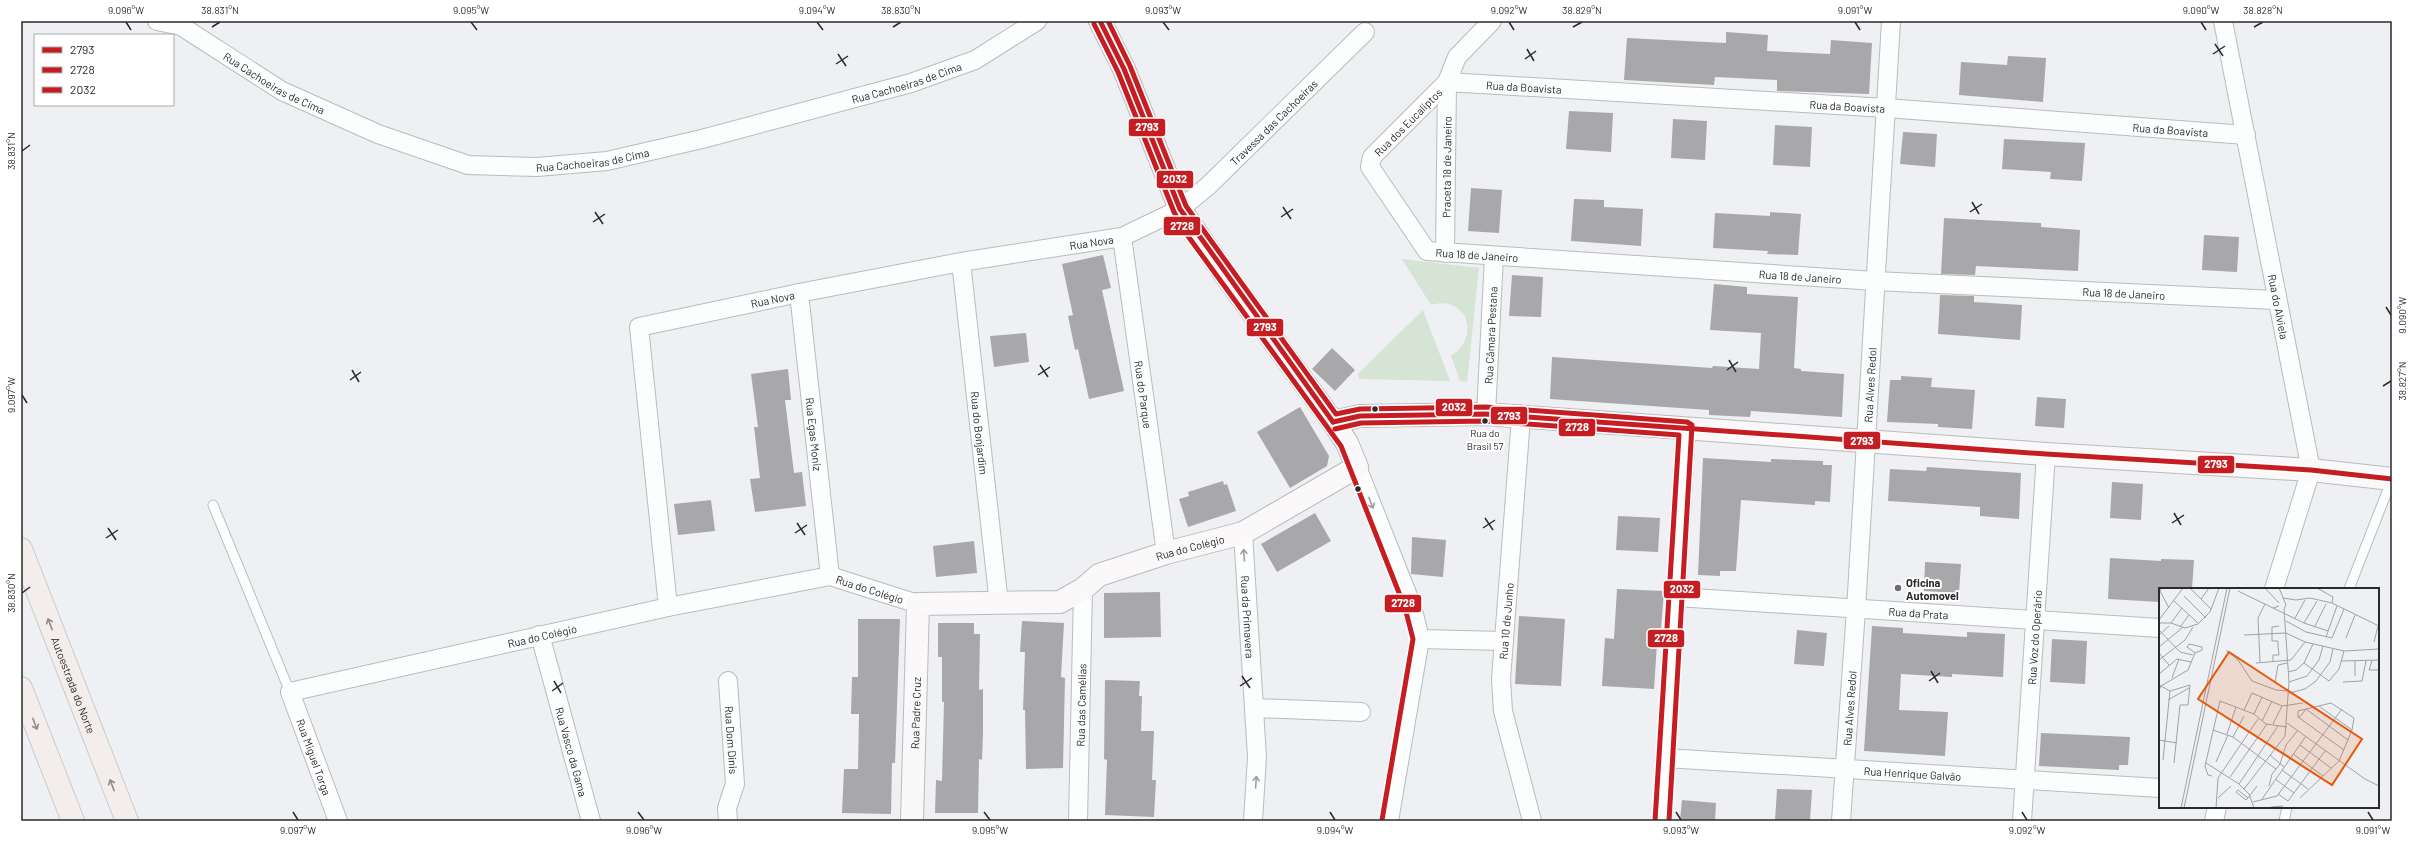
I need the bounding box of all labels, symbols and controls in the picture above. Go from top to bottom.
text: 9.096°W [108,4,144,16]
text: 38.831°N [201,4,239,16]
text: 9.095°W [453,4,489,16]
text: 9.094°W [799,4,836,16]
text: 38.830°N [881,4,921,16]
text: 9.093°W [1145,4,1181,16]
text: 9.092°W [1491,4,1527,16]
text: 38.829°N [1562,4,1602,16]
text: 9.091°W [1838,4,1872,16]
text: 9.090°W [2183,4,2220,16]
text: 38.828°N [2243,4,2283,16]
legend [34,34,174,106]
text: 2793 [70,42,95,56]
street label: Rua Cachoeiras de Cima [221,49,327,116]
street label: Rua Cachoeiras de Cima [850,59,963,105]
text: 2728 [70,62,95,76]
street label: Travessa das Cachoeiras [1227,76,1320,168]
street label: Rua da Boavista [1486,78,1562,95]
text: 2032 [70,82,96,96]
street label: Rua dos Eucaliptos [1371,85,1445,159]
street label: Rua da Boavista [1809,97,1885,114]
street label: Praceta 18 de Janeiro [1439,116,1453,218]
line badge: 2793 [1128,118,1166,137]
text: 2793 [1135,120,1159,133]
street label: Rua da Boavista [2132,120,2209,139]
text: 38.831°N [5,132,17,170]
street label: Rua Cachoeiras de Cima [535,145,650,174]
line badge: 2032 [1156,170,1194,189]
text: 2032 [1163,172,1187,185]
line badge: 2728 [1163,216,1201,236]
text: 2728 [1170,219,1194,232]
street label: Rua Nova [1068,232,1114,252]
street label: Rua 18 de Janeiro [1435,245,1519,264]
street label: Rua 18 de Janeiro [1758,267,1842,285]
street label: Rua do Alviela [2266,273,2292,340]
street label: Rua 18 de Janeiro [2082,284,2165,301]
street label: Rua Câmara Pestana [1481,286,1499,384]
street label: Rua Nova [749,288,796,310]
text: 9.090°W [2396,296,2408,333]
line badge: 2793 [1246,318,1284,337]
text: 2793 [1253,320,1277,333]
street label: Rua Alves Redol [1861,347,1878,423]
street label: Rua do Parque [1133,360,1155,429]
text: 38.827°N [2396,361,2408,401]
text: 9.097°W [5,377,17,413]
street label: Rua do Bonjardim [969,391,991,475]
street label: Rua Egas Moniz [804,397,825,472]
line badge: 2032 [1435,398,1473,417]
text: 2032 [1442,400,1466,413]
unlabelled marker [1370,404,1380,414]
line badge: 2793 [1490,406,1528,425]
text: 2793 [1497,409,1521,422]
marker: Rua do Brasil 57 [1480,416,1490,426]
line badge: 2728 [1558,418,1596,437]
text: 2728 [1565,420,1589,433]
place label: Rua do Brasil 57 [1467,427,1504,452]
line badge: 2793 [1843,431,1881,450]
text: 2793 [1850,434,1874,447]
line badge: 2793 [2197,455,2235,474]
text: 2793 [2204,457,2228,470]
unlabelled marker [1353,484,1363,494]
one-way arrow [1368,497,1376,509]
street label: Rua do Colégio [1154,532,1226,562]
one-way arrow [1241,549,1248,562]
street label: Rua do Colégio [834,572,906,606]
text: 38.830°N [5,573,17,613]
street label: Rua da Primavera [1239,575,1257,659]
place label: Oficina Automovel [1906,576,1959,602]
line badge: 2032 [1663,580,1701,599]
street label: Rua 10 de Junho [1496,582,1516,660]
text: 2032 [1670,582,1694,595]
marker: Oficina Automovel [1893,583,1903,593]
inset map [2159,588,2379,808]
street label: Rua Voz do Operário [2024,590,2044,685]
line badge: 2728 [1384,594,1422,613]
text: 2728 [1391,596,1415,609]
street label: Rua da Prata [1888,604,1949,621]
one-way arrow [46,619,54,631]
street label: Rua do Colégio [506,621,578,649]
line badge: 2728 [1647,629,1685,648]
text: 2728 [1654,631,1678,644]
street label: Autoestrada do Norte [49,635,99,735]
street label: Rua das Camélias [1073,663,1088,747]
street label: Rua Alves Redol [1840,670,1858,746]
street label: Rua Padre Cruz [907,677,922,749]
street label: Rua Dom Dinis [723,705,741,774]
street label: Rua Vasco da Gama [554,706,590,798]
street label: Rua Miguel Torga [294,717,334,797]
one-way arrow [32,718,40,730]
street label: Rua Henrique Galvão [1863,764,1962,782]
one-way arrow [1252,776,1259,789]
one-way arrow [108,779,116,791]
text: 9.097°W [280,824,316,836]
text: 9.096°W [626,824,662,836]
text: 9.095°W [972,824,1008,836]
text: 9.094°W [1317,824,1354,836]
text: 9.093°W [1663,824,1699,836]
text: 9.092°W [2009,824,2045,836]
text: 9.091°W [2356,824,2390,836]

